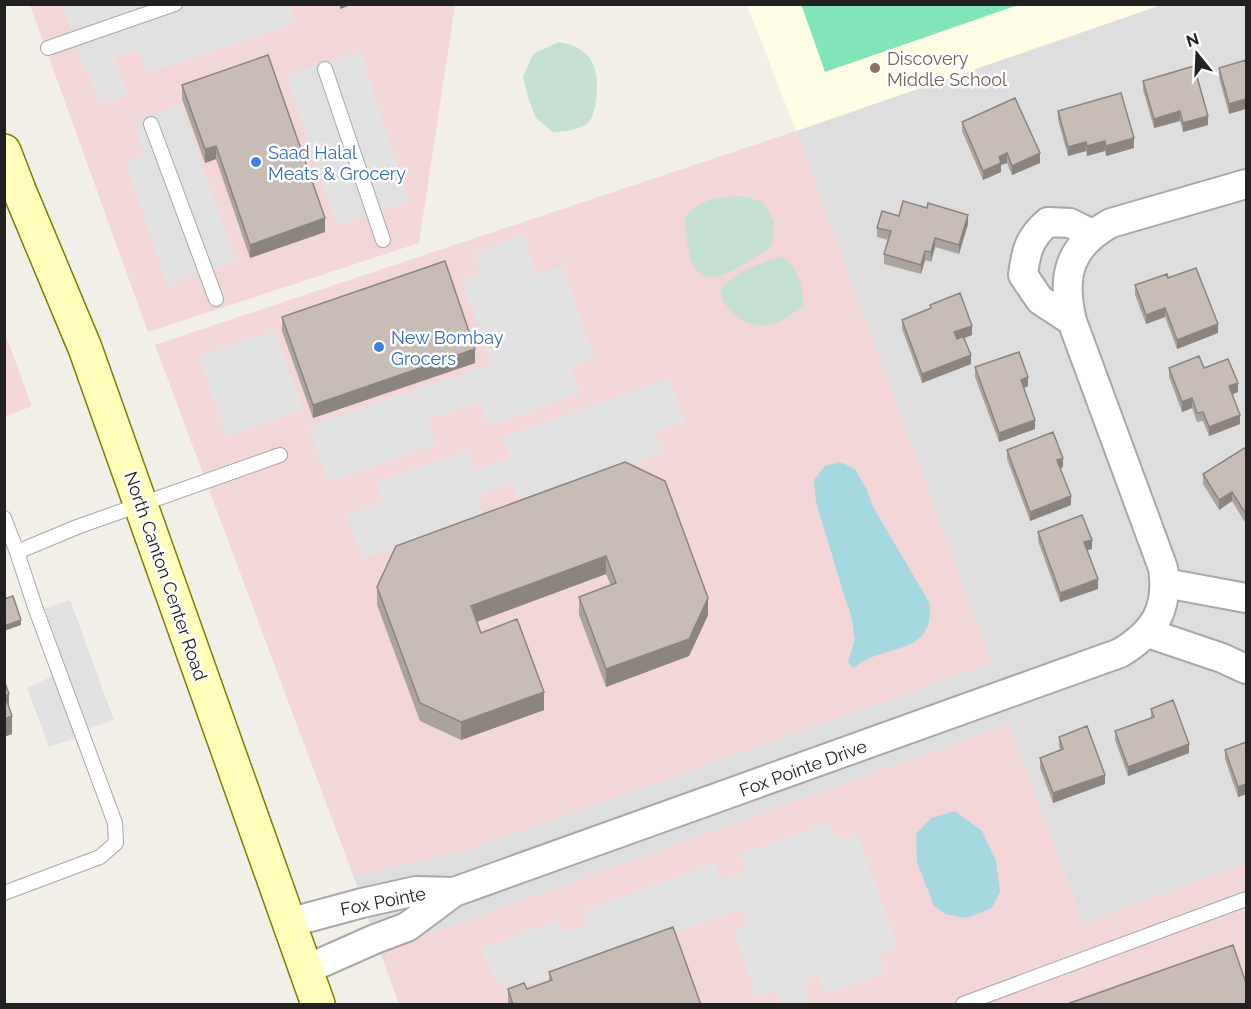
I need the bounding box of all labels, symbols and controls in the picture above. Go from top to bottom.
north arrow [1167,24,1227,84]
text: N [1184,29,1201,51]
place label: Discovery Middle School [887,48,1007,90]
marker: Discovery Middle School [868,61,882,75]
place label: Saad Halal Meats & Grocery [268,142,406,184]
marker: Saad Halal Meats & Grocery [249,155,263,169]
place label: New Bombay Grocers [391,327,504,369]
marker: New Bombay Grocers [372,340,386,354]
street label: North Canton Center Road [120,469,212,683]
street label: Fox Pointe Drive [736,735,870,801]
street label: Fox Pointe [339,882,428,920]

